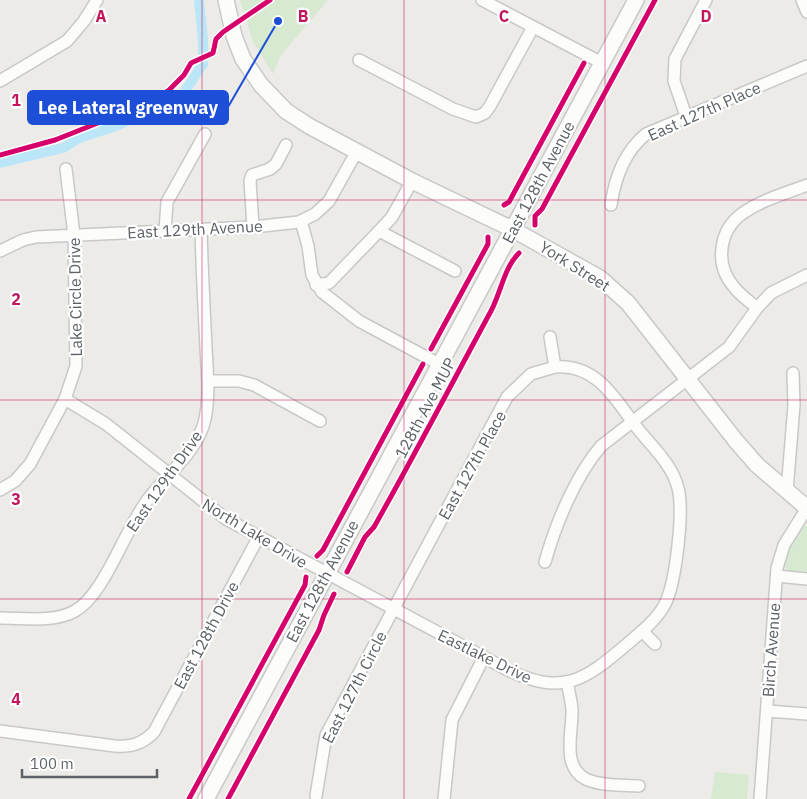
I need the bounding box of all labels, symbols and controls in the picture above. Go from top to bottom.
text: A [96,6,107,26]
text: B [298,6,309,26]
text: C [499,6,509,26]
text: D [700,6,712,26]
street label: East 127th Place [644,77,764,145]
text: 1 [11,90,21,110]
callout: Lee Lateral greenway [28,91,228,124]
text: Lee Lateral greenway [38,96,218,119]
street label: East 128th Avenue [497,117,579,247]
street label: East 129th Avenue [127,215,263,243]
street label: York Street [536,236,614,296]
street label: Lake Circle Drive [64,237,86,357]
text: 2 [11,289,21,309]
street label: 128th Ave MUP [390,354,460,462]
street label: East 127th Place [434,407,510,523]
street label: East 129th Drive [122,426,207,536]
text: 3 [11,489,21,509]
street label: North Lake Drive [199,494,311,572]
street label: East 128th Avenue [281,516,363,646]
street label: East 128th Drive [169,577,243,692]
street label: Birch Avenue [758,602,784,698]
street label: Eastlake Drive [435,625,535,687]
street label: East 127th Circle [317,627,391,746]
text: 4 [11,689,21,709]
scale bar [22,746,158,778]
text: 100 m [30,754,74,773]

